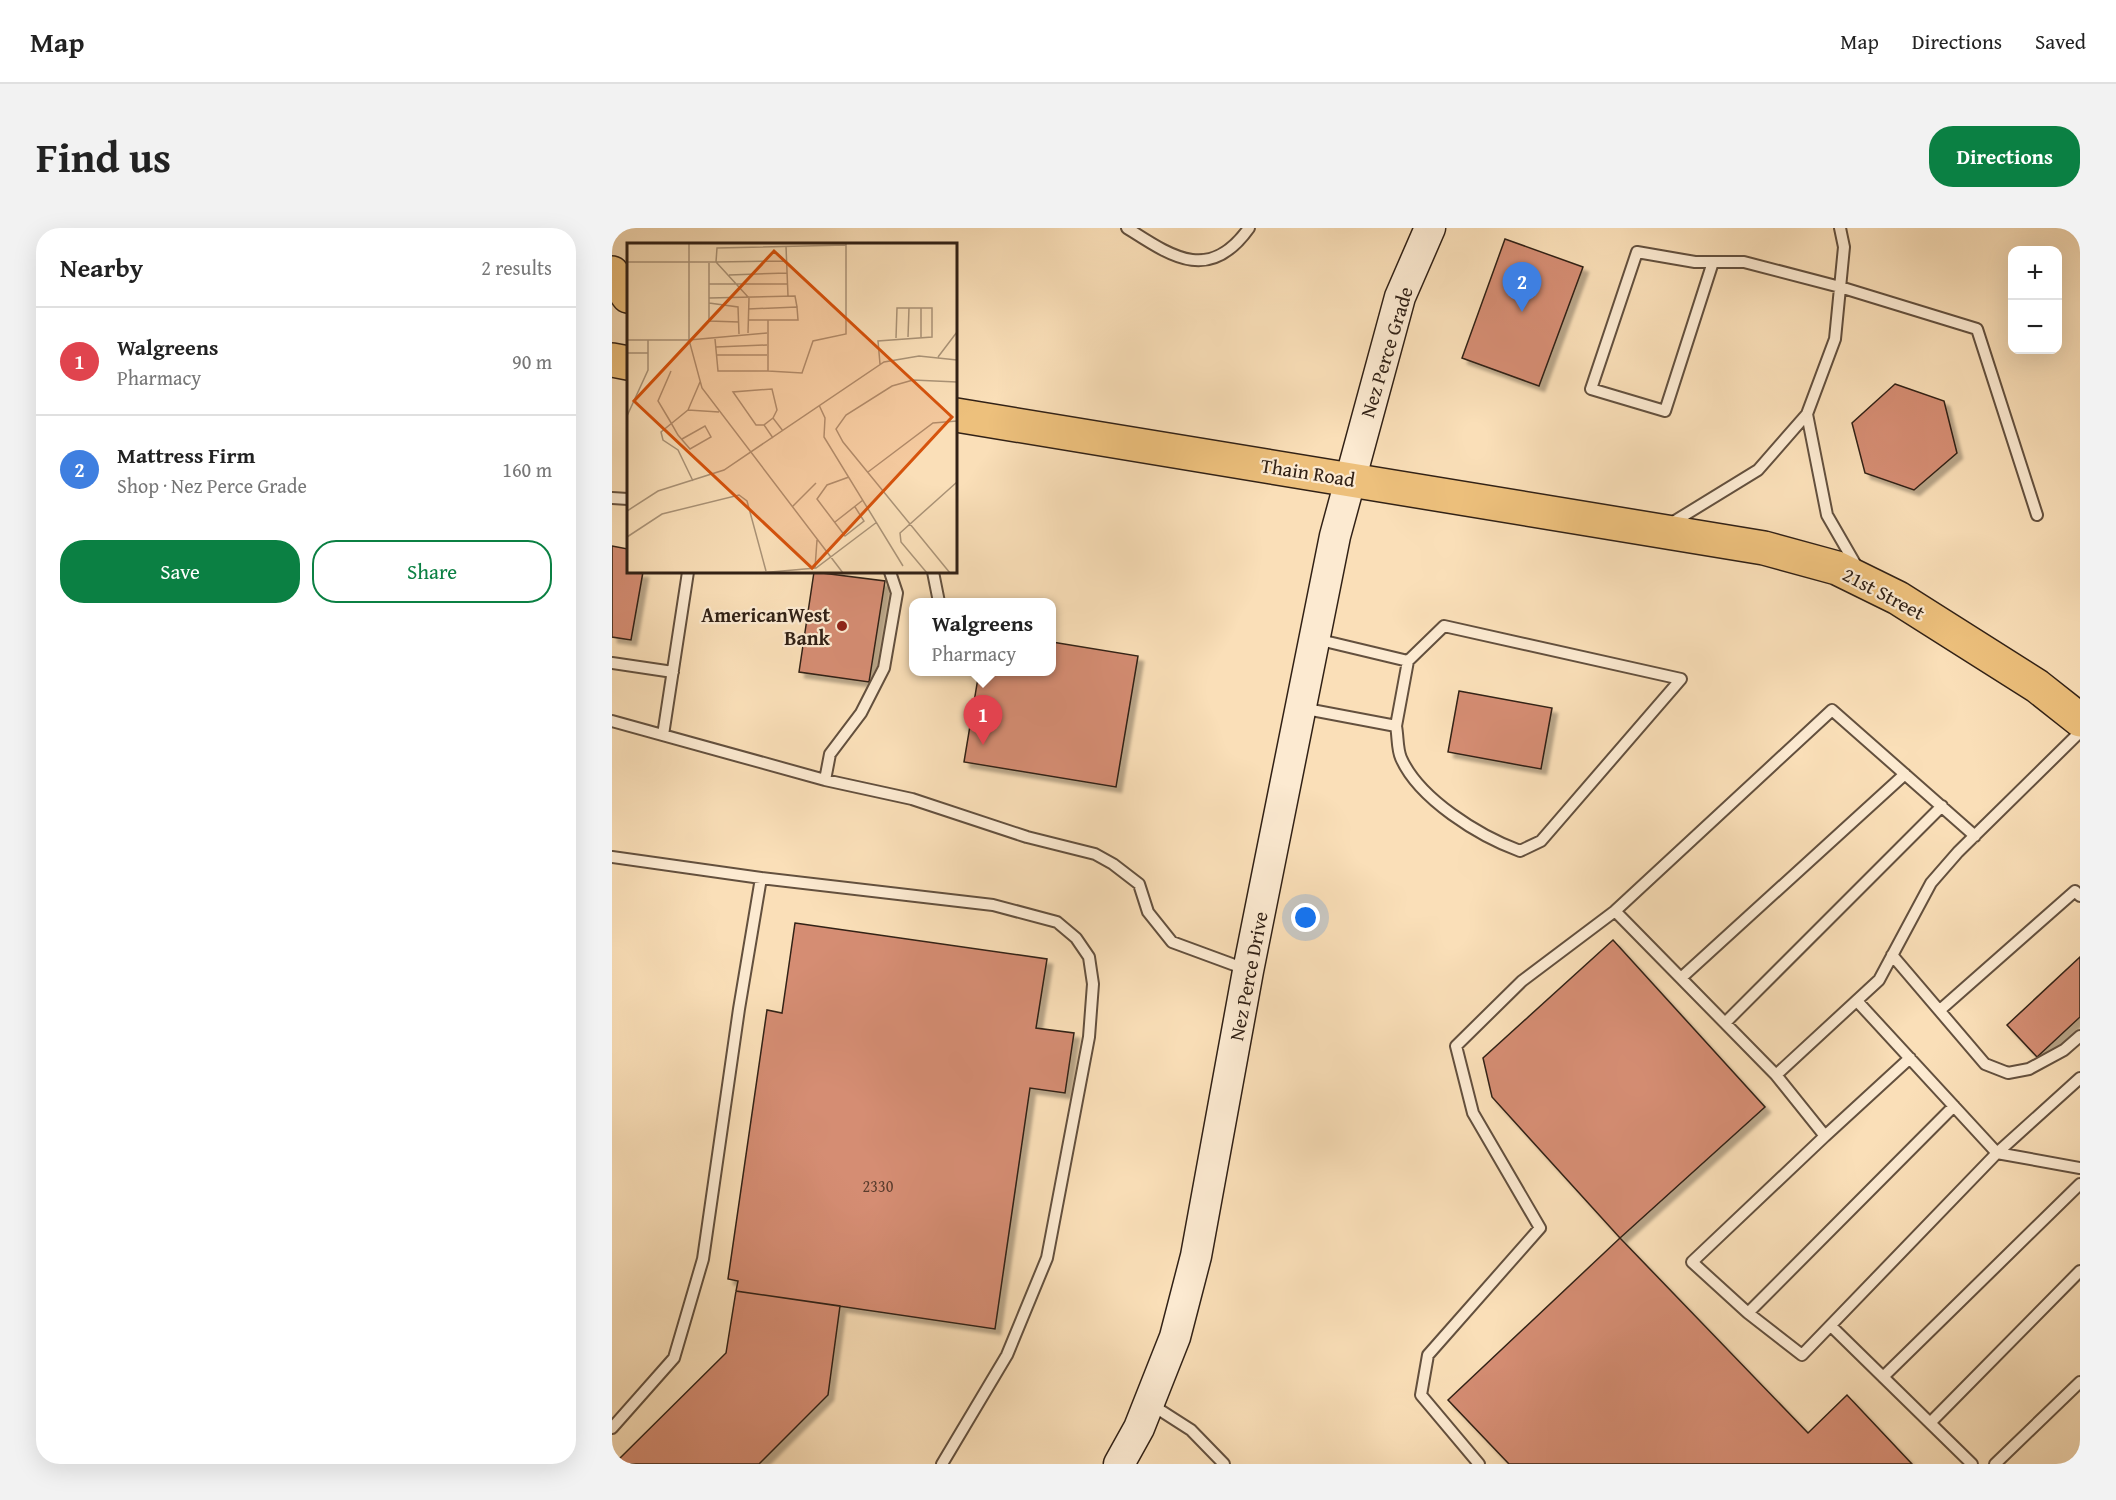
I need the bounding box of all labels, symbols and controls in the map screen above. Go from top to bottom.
text: Map [30,21,84,62]
text: Map [1840,26,1879,57]
text: Directions [1912,26,2002,57]
text: Saved [2035,26,2086,57]
text: Find us [36,126,171,187]
button: Directions [1929,126,2080,187]
inset map [627,243,957,573]
map controls [2008,246,2062,354]
button: + [2008,246,2062,300]
text: Nearby [60,248,143,287]
text: 2 results [481,253,552,282]
pin: 2 [1502,262,1542,312]
street label: Nez Perce Grade [1352,283,1420,421]
button: − [2008,300,2062,354]
text: Walgreens [117,331,218,363]
text: 1 [74,347,85,376]
text: 90 m [512,347,552,376]
text: Pharmacy [117,363,201,392]
text: Mattress Firm [117,439,255,471]
street label: Thain Road [1259,450,1357,494]
text: 2 [74,455,85,484]
text: 160 m [502,455,552,484]
text: Shop · Nez Perce Grade [117,471,307,500]
button: Save [60,540,300,603]
button: Share [312,540,552,603]
street label: 21st Street [1838,559,1930,627]
popup [909,598,1056,676]
place label: AmericanWest Bank [701,600,831,652]
text: Walgreens [932,607,1033,639]
marker: AmericanWest Bank [835,619,849,633]
text: Pharmacy [932,639,1016,668]
pin: 1 [964,696,1003,745]
your location [1291,903,1320,932]
street label: Nez Perce Drive [1221,909,1275,1043]
house number: 2330 [863,1174,894,1198]

